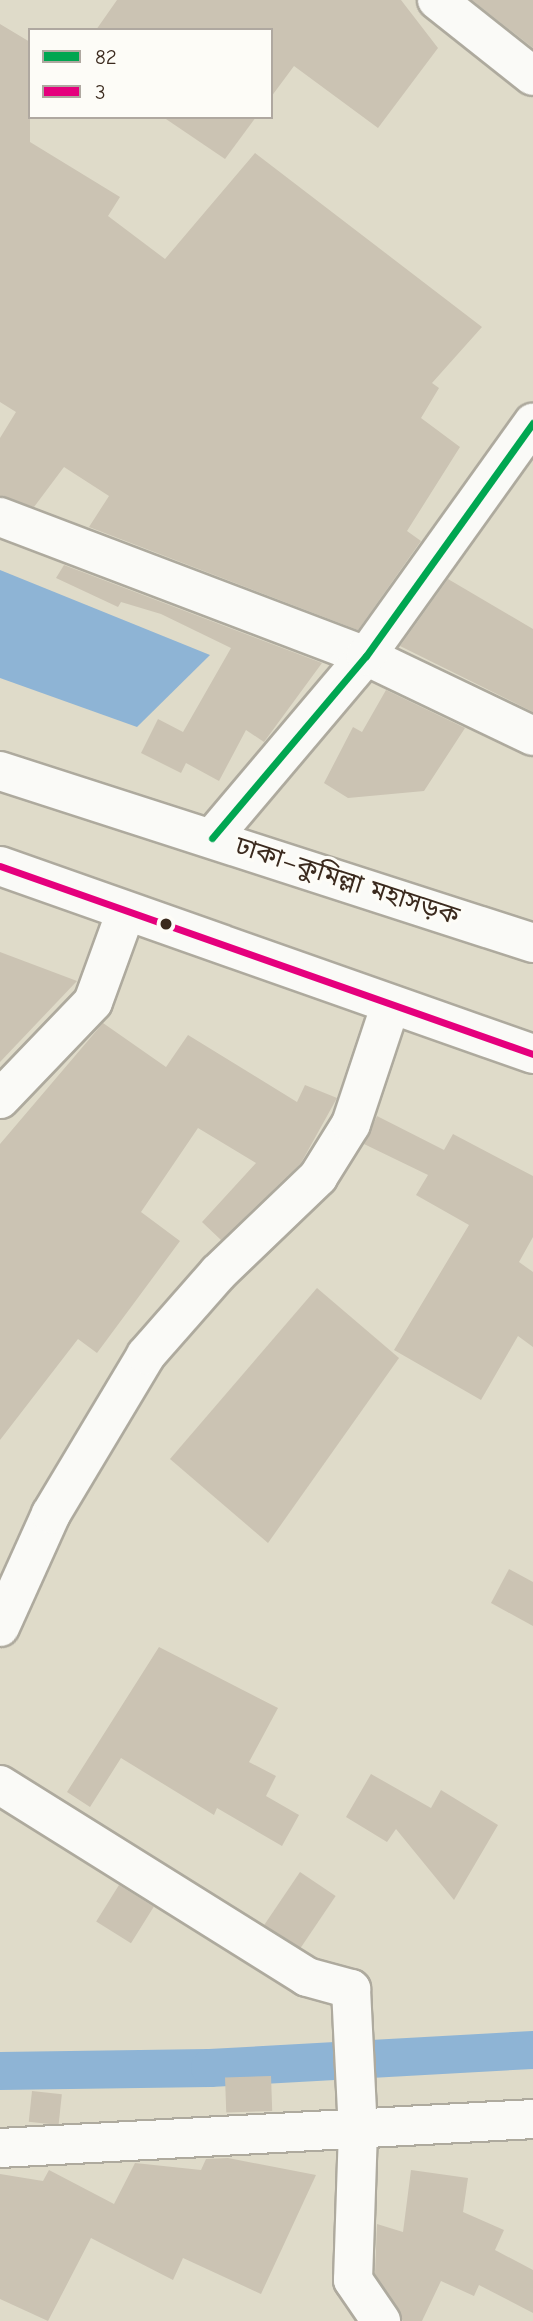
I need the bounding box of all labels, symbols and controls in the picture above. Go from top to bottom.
legend [28,28,273,119]
text: 82 [95,45,117,69]
text: 3 [95,80,106,104]
street label: ঢাকা–কুমিল্লা মহাসড়ক [231,831,463,933]
unlabelled marker [159,917,173,931]

